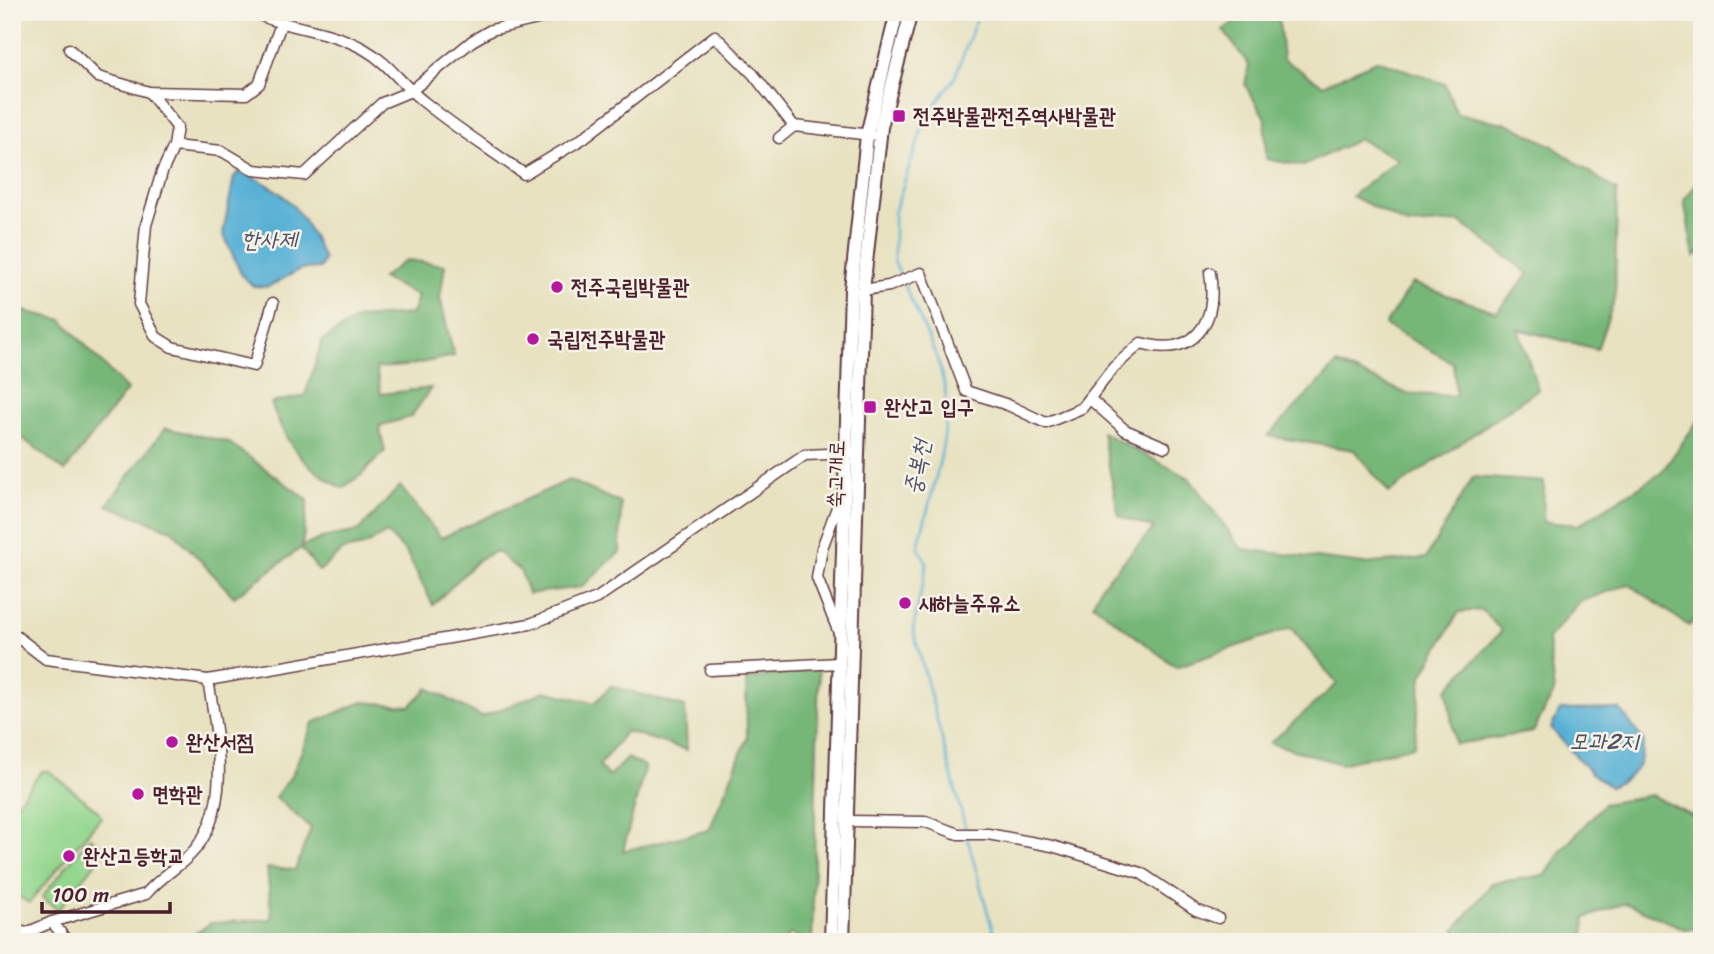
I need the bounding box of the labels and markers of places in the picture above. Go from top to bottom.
place label: 전주박물관전주역사박물관 [913,97,1116,135]
marker: 전주박물관전주역사박물관 [891,108,907,124]
place label: 전주국립박물관 [571,268,689,306]
marker: 전주국립박물관 [549,279,565,295]
place label: 국립전주박물관 [547,320,665,358]
marker: 국립전주박물관 [525,331,541,347]
place label: 완산고 입구 [884,388,974,426]
marker: 완산고 입구 [862,399,878,415]
place label: 새하늘주유소 [919,584,1020,622]
marker: 새하늘주유소 [897,595,913,611]
place label: 완산서점 [186,723,254,761]
marker: 완산서점 [164,734,180,750]
place label: 면학관 [152,775,203,813]
marker: 면학관 [130,786,146,802]
place label: 완산고등학교 [83,837,184,875]
marker: 완산고등학교 [61,848,77,864]

